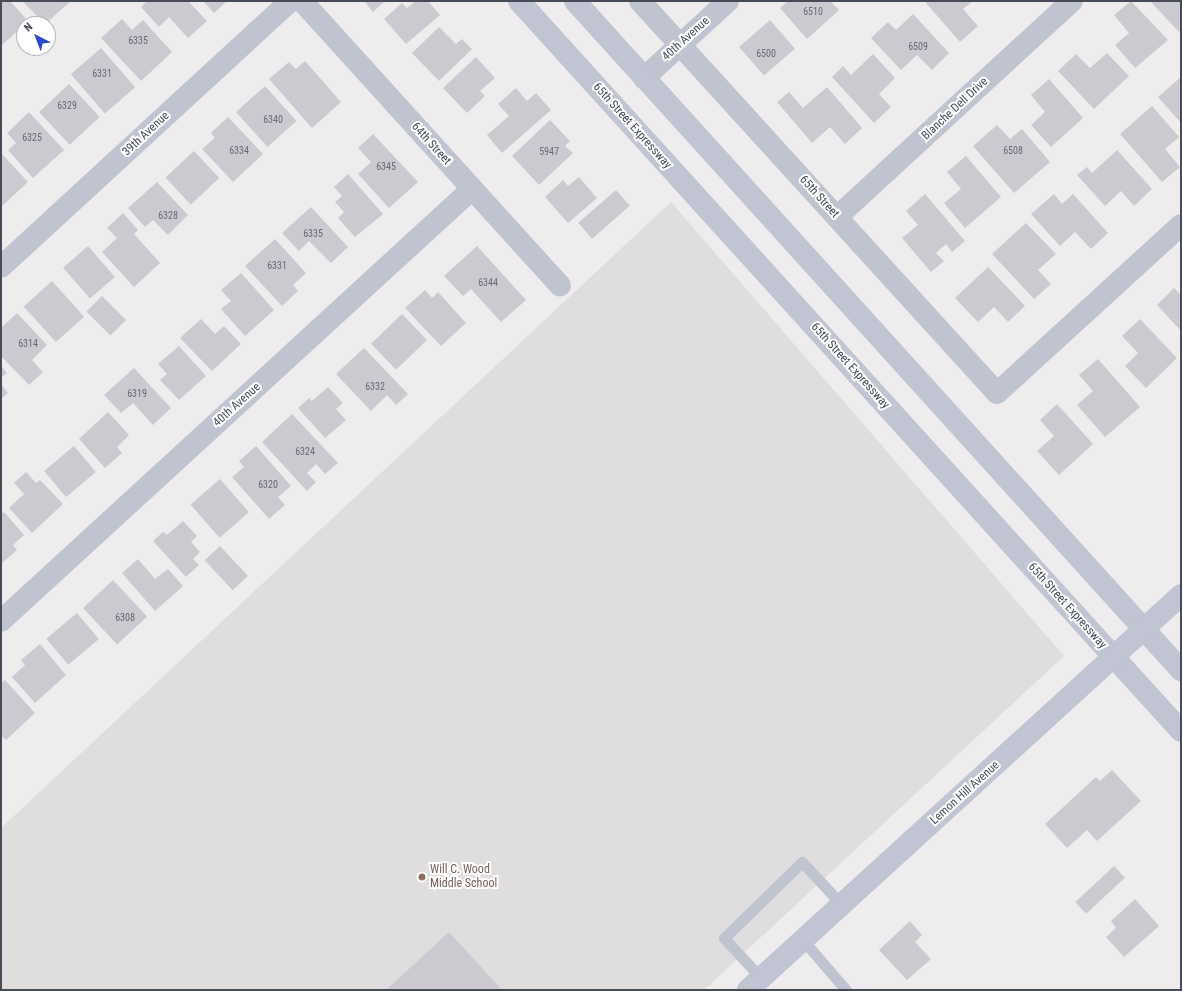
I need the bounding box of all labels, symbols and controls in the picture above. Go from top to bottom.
house number: 6510 [803,6,823,18]
street label: 40th Avenue [659,14,713,64]
north arrow [16,16,56,56]
text: N [21,20,35,35]
house number: 6335 [128,35,148,47]
house number: 6509 [908,41,928,53]
house number: 6500 [756,48,776,60]
house number: 6331 [92,68,112,80]
street label: Blanche Dell Drive [919,75,991,143]
street label: 65th Street Expressway [590,80,674,172]
house number: 6329 [57,100,77,112]
street label: 39th Avenue [120,109,172,159]
house number: 6340 [263,114,283,126]
street label: 64th Street [408,120,454,168]
house number: 6325 [22,132,42,144]
house number: 6334 [229,145,249,157]
house number: 6508 [1003,145,1023,157]
house number: 5947 [539,146,559,158]
house number: 6345 [376,161,396,173]
street label: 65th Street [796,173,842,221]
house number: 6328 [158,210,178,222]
house number: 6335 [303,228,323,240]
house number: 6331 [267,260,287,272]
house number: 6344 [478,277,498,289]
street label: 65th Street Expressway [808,320,892,412]
house number: 6314 [18,338,38,350]
street label: 40th Avenue [210,380,264,430]
house number: 6332 [365,381,385,393]
house number: 6319 [127,388,147,400]
house number: 6324 [295,446,315,458]
house number: 6320 [258,479,278,491]
street label: 65th Street Expressway [1025,560,1109,652]
house number: 6308 [115,612,135,624]
street label: Lemon Hill Avenue [927,758,1003,828]
place label: Will C. Wood Middle School [430,863,497,891]
marker: Will C. Wood Middle School [417,872,427,882]

